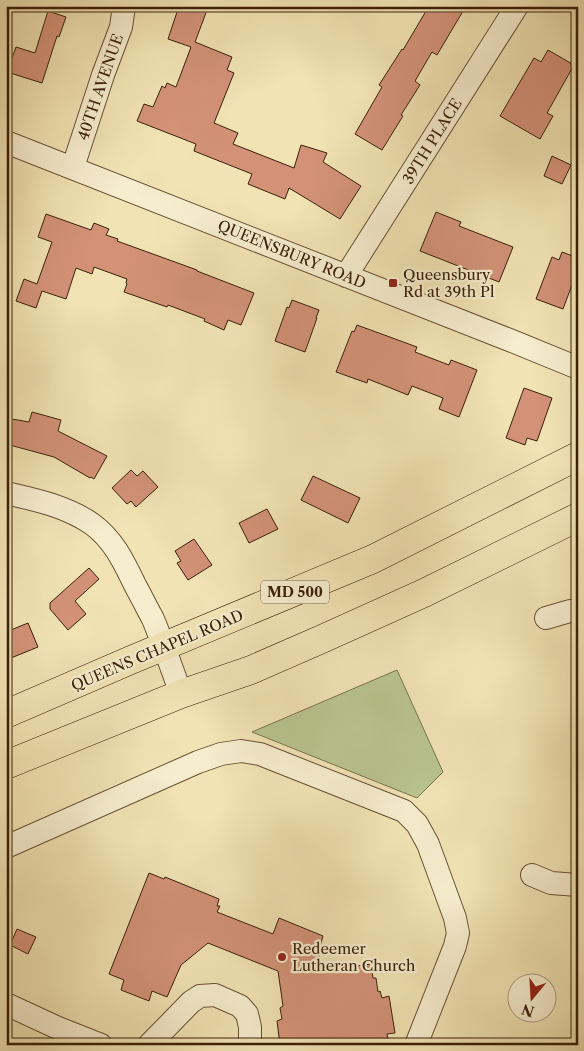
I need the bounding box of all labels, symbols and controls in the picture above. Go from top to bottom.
street label: 40TH AVENUE [73,31,127,143]
street label: 39TH PLACE [398,95,466,187]
street label: QUEENSBURY ROAD [215,216,369,292]
place label: Queensbury Rd at 39th Pl [403,265,495,301]
marker: Queensbury Rd at 39th Pl [387,277,399,289]
road number: MD 500 [261,580,329,604]
street label: QUEENS CHAPEL ROAD [68,605,246,695]
place label: Redeemer Lutheran Church [292,939,416,975]
marker: Redeemer Lutheran Church [276,951,288,963]
north arrow [506,974,556,1024]
text: N [519,1000,537,1021]

